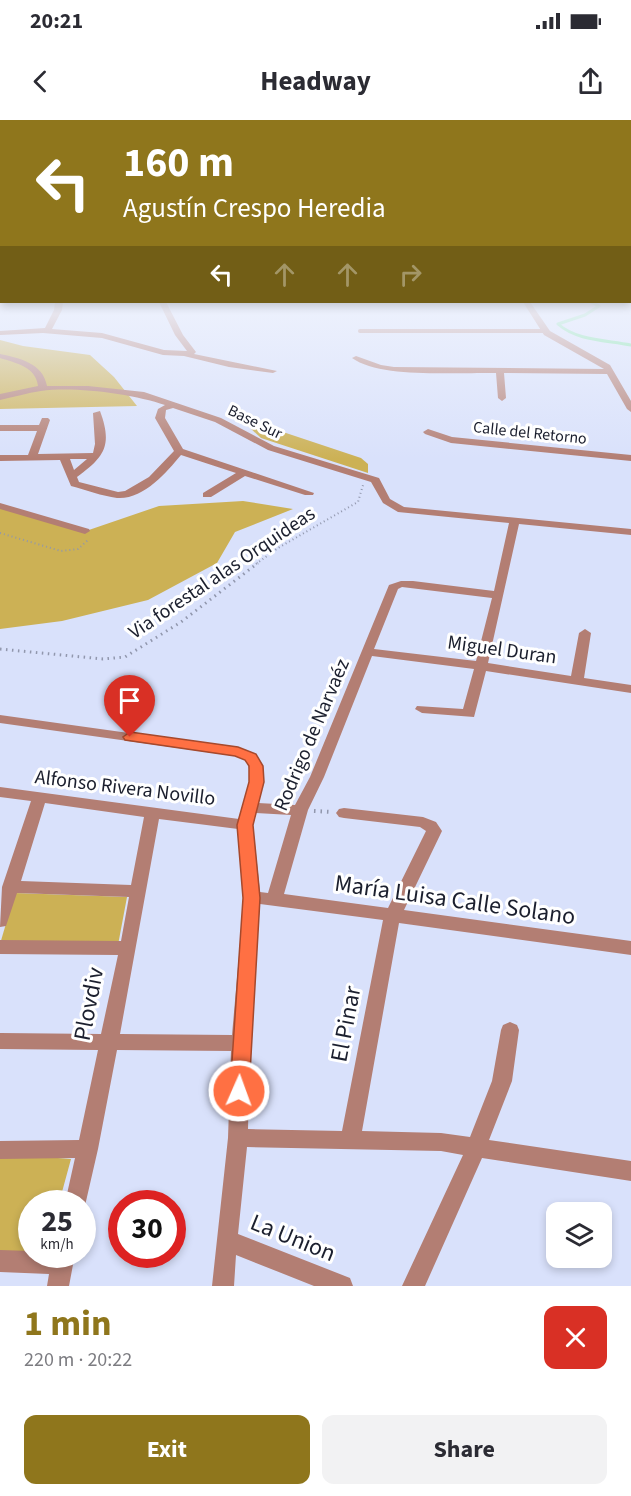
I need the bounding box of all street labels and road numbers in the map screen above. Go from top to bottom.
street label: Base Sur [224,399,286,445]
street label: Calle del Retorno [472,416,588,450]
street label: Via forestal alas Orquideas [123,500,321,646]
street label: Miguel Duran [446,628,558,672]
street label: Rodrigo de Narvaéz [267,655,357,815]
street label: Alfonso Rivera Novillo [33,763,217,813]
street label: María Luisa Calle Solano [332,866,578,934]
street label: Plovdiv [65,964,113,1044]
street label: El Pinar [322,982,371,1065]
street label: La Union [245,1205,341,1271]

